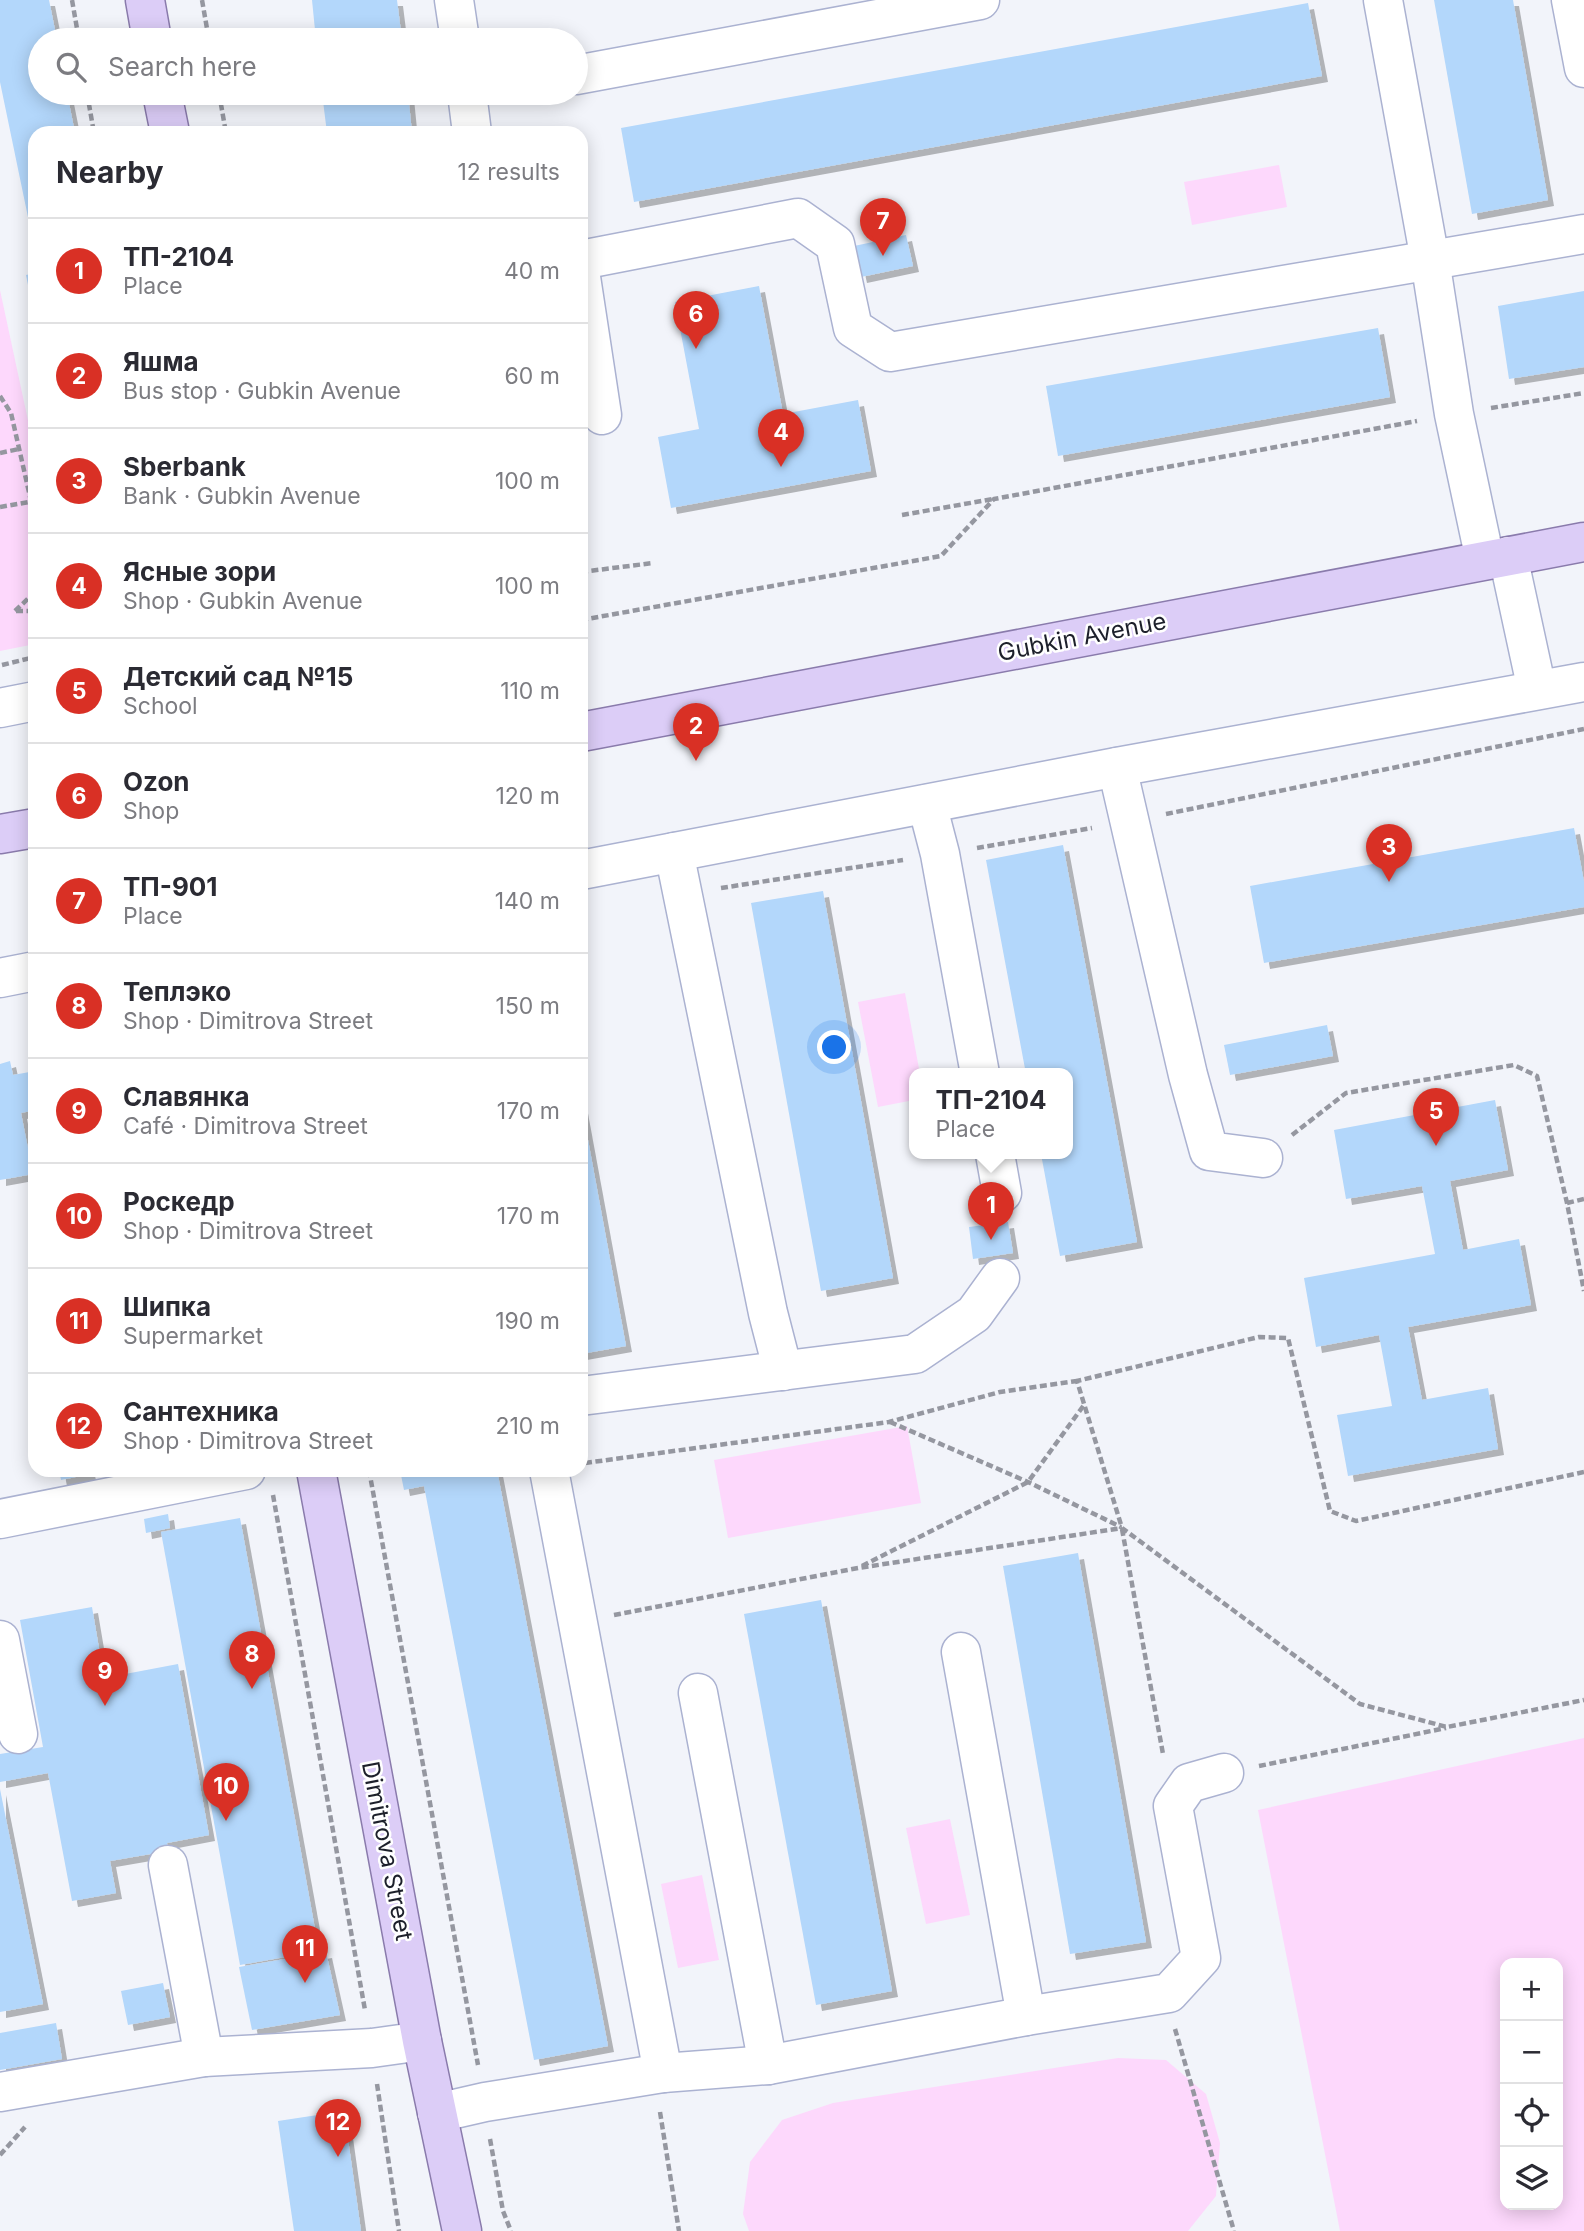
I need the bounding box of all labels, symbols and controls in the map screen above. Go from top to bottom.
search box [28,28,588,105]
icon: search [52,48,90,86]
text: Search here [108,51,257,82]
text: Nearby [56,154,164,190]
text: 12 results [457,158,560,186]
pin: 7 [860,198,906,256]
text: ТП-2104 [123,241,234,272]
text: 1 [74,257,84,285]
text: 40 m [504,257,560,285]
text: Place [123,272,183,300]
pin: 6 [673,291,719,349]
text: Яшма [123,346,199,377]
text: 2 [72,362,86,390]
text: 60 m [505,362,560,390]
text: Bus stop · Gubkin Avenue [123,377,401,405]
pin: 4 [758,409,804,467]
text: Sberbank [123,451,246,482]
text: 3 [72,467,86,495]
text: 100 m [495,467,560,495]
text: Bank · Gubkin Avenue [123,482,361,510]
text: Ясные зори [123,556,276,587]
text: 4 [71,572,87,600]
text: 100 m [495,572,560,600]
text: Shop · Gubkin Avenue [123,587,363,615]
street label: Gubkin Avenue [995,606,1169,667]
text: Детский сад №15 [123,661,353,692]
text: 5 [72,677,86,705]
text: 110 m [500,677,560,705]
text: School [123,692,198,720]
pin: 2 [673,703,719,761]
text: Ozon [123,766,190,797]
text: 6 [72,782,86,810]
text: 120 m [495,782,560,810]
text: Shop [123,797,179,825]
pin: 3 [1366,824,1412,882]
text: ТП-901 [123,871,218,902]
text: 7 [72,887,86,915]
text: 140 m [495,887,560,915]
text: Place [123,902,183,930]
text: Теплэко [123,976,231,1007]
text: 8 [72,992,86,1020]
text: 150 m [496,992,560,1020]
text: Shop · Dimitrova Street [123,1007,373,1035]
your location [817,1030,851,1064]
popup [909,1068,1073,1159]
text: Славянка [123,1081,249,1112]
text: ТП-2104 [935,1084,1047,1115]
pin: 5 [1413,1088,1459,1146]
text: 9 [72,1097,86,1125]
text: 170 m [497,1097,560,1125]
text: Café · Dimitrova Street [123,1112,368,1140]
text: Place [935,1115,995,1143]
pin: 1 [968,1182,1014,1240]
text: Роскедр [123,1186,235,1217]
text: 10 [66,1202,92,1230]
text: 170 m [497,1202,560,1230]
text: Shop · Dimitrova Street [123,1217,373,1245]
text: Шипка [123,1291,211,1322]
text: 11 [69,1307,89,1335]
text: 190 m [495,1307,560,1335]
text: Supermarket [123,1322,263,1350]
text: Сантехника [123,1396,279,1427]
text: 12 [67,1412,91,1440]
text: 210 m [495,1412,560,1440]
text: Shop · Dimitrova Street [123,1427,373,1455]
pin: 8 [229,1631,275,1689]
pin: 9 [82,1648,128,1706]
street label: Dimitrova Street [356,1759,419,1943]
pin: 10 [203,1763,249,1821]
pin: 11 [282,1925,328,1983]
map controls [1500,1958,1563,2210]
button: + [1500,1958,1563,2021]
button: − [1500,2021,1563,2084]
button: locate [1500,2084,1563,2147]
pin: 12 [315,2099,361,2157]
button: layers [1500,2147,1563,2210]

